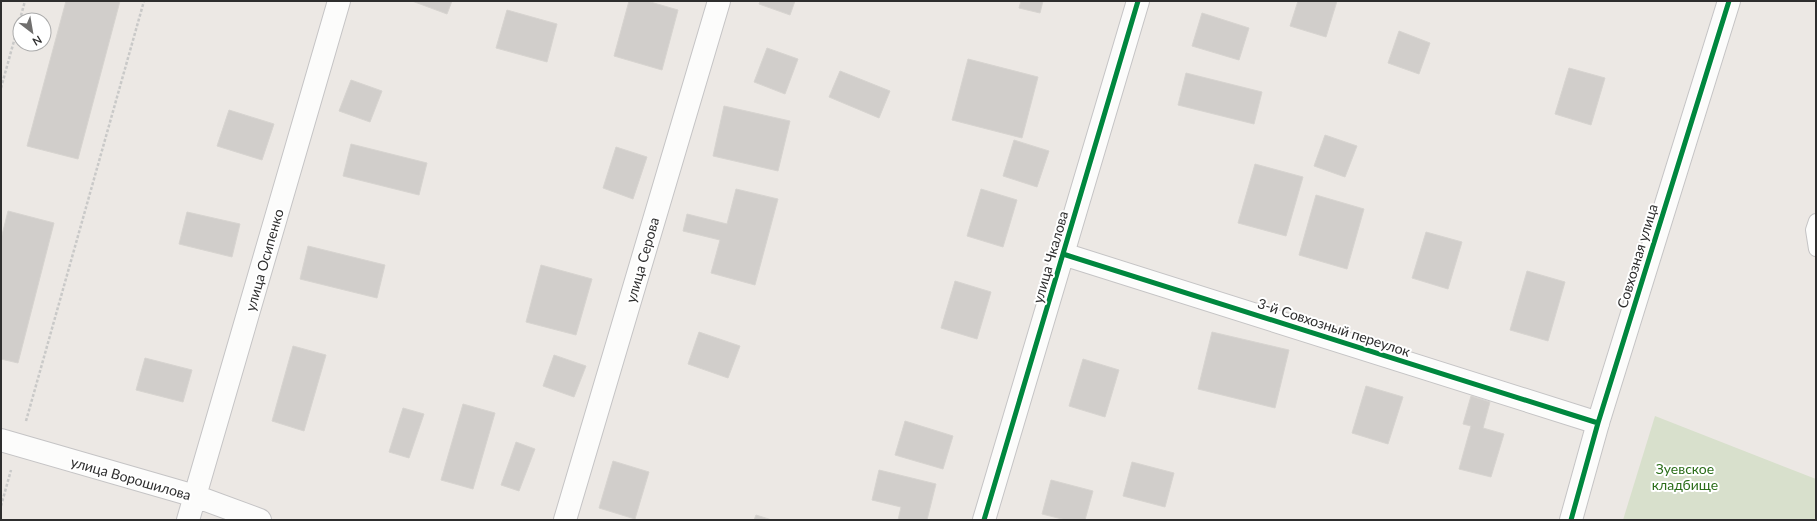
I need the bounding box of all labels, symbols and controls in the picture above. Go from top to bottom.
north arrow [12,12,52,52]
text: N [30,33,44,49]
street label: Совхозная улица [1613,202,1661,310]
street label: улица Осипенко [241,207,287,313]
street label: улица Чкалова [1029,209,1071,305]
street label: улица Серова [622,215,662,305]
street label: 3-й Совхозный переулок [1255,294,1413,360]
street label: улица Ворошилова [69,453,193,503]
park label: Зуевское кладбище [1652,460,1718,493]

